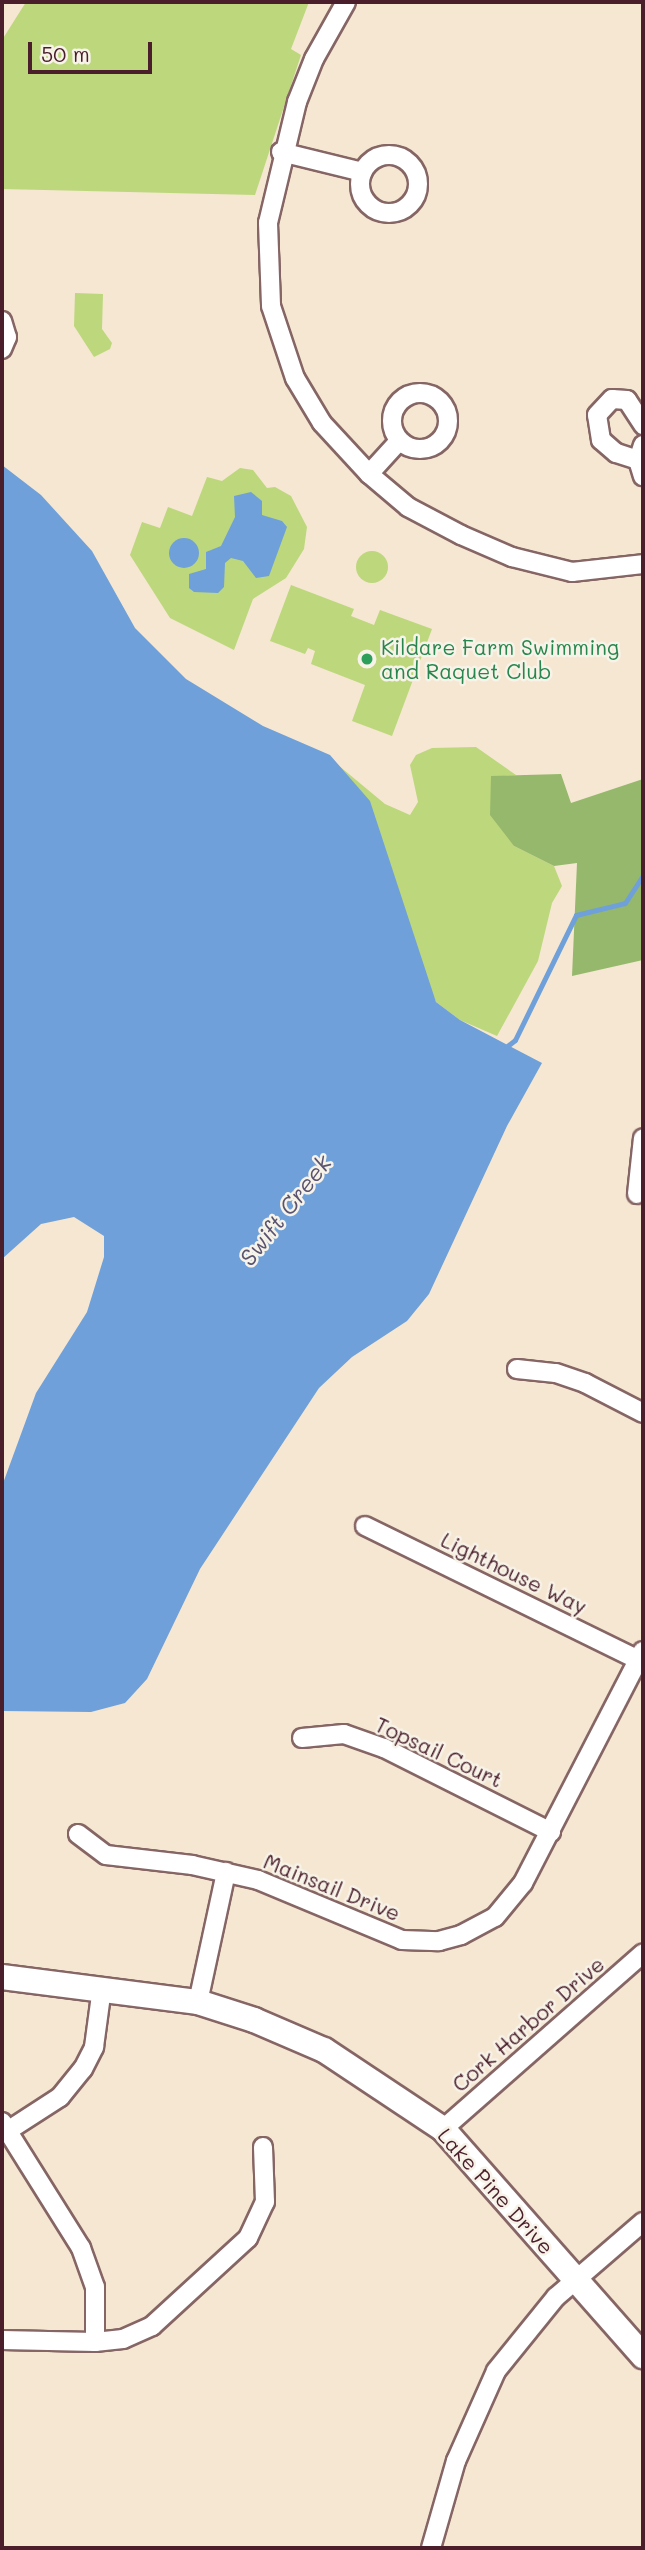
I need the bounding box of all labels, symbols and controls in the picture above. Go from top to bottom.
scale bar [32,28,156,72]
text: 50 m [41,40,90,67]
place label: Kildare Farm Swimming and Raquet Club [381,634,619,684]
marker: Kildare Farm Swimming and Raquet Club [359,651,375,667]
water label: Swift Creek [233,1149,337,1271]
street label: Lighthouse Way [437,1527,591,1619]
street label: Topsail Court [371,1712,507,1792]
street label: Mainsail Drive [260,1848,404,1926]
street label: Cork Harbor Drive [447,1951,609,2097]
street label: Lake Pine Drive [433,2123,559,2259]

